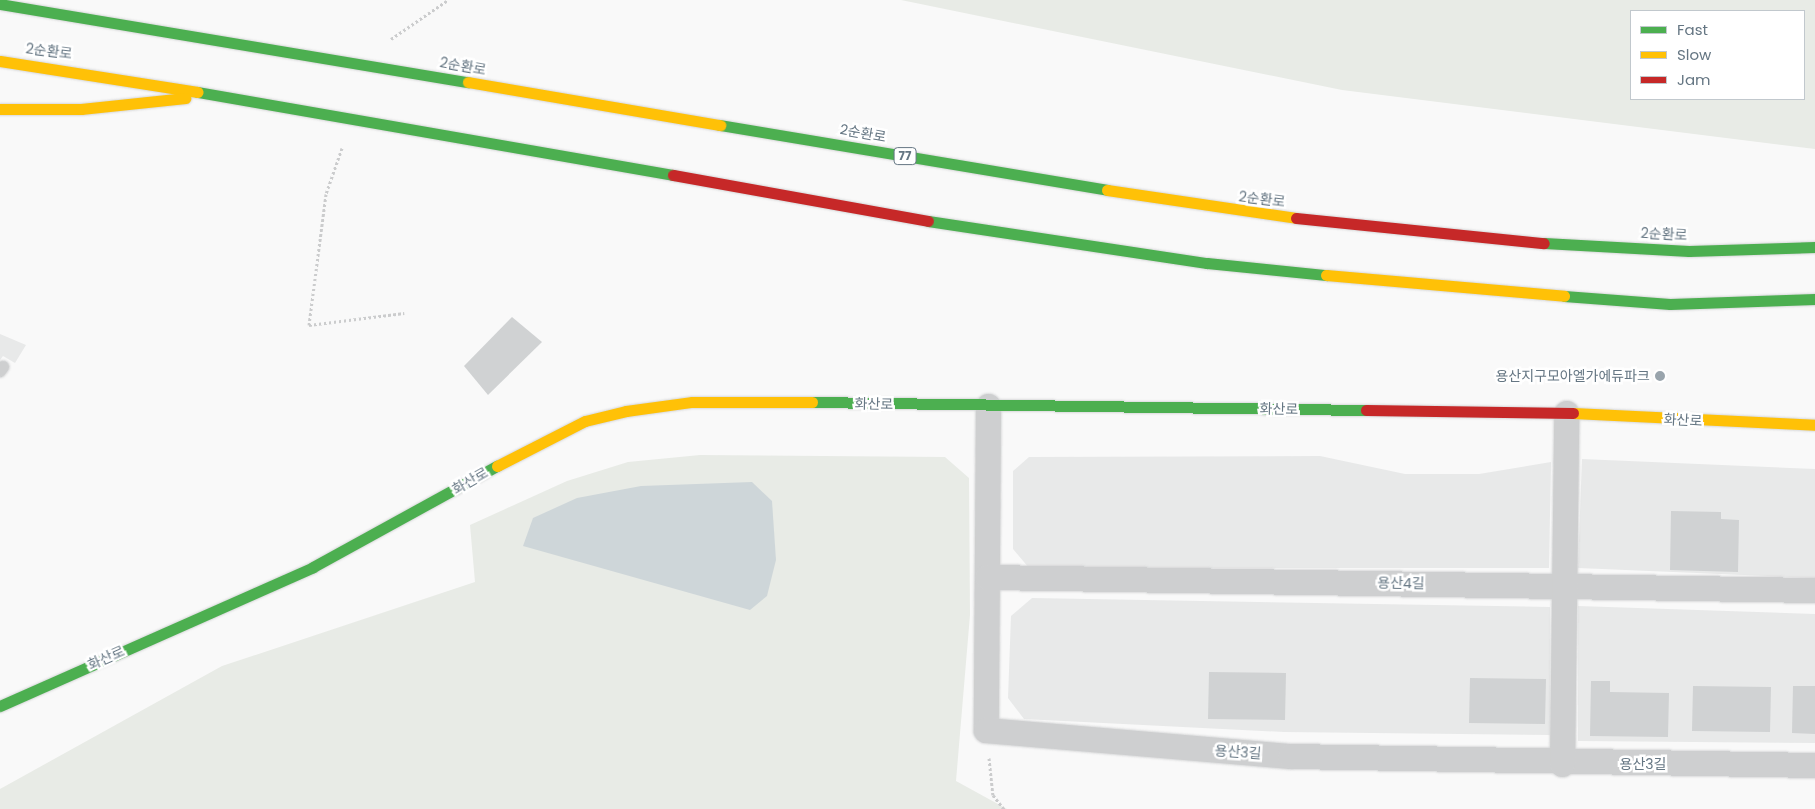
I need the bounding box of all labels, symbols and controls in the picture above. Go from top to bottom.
legend [1630,10,1805,100]
text: Fast [1677,19,1708,40]
street label: 2순환로 [25,40,73,62]
text: Slow [1677,44,1711,65]
street label: 2순환로 [439,54,487,78]
text: Jam [1677,69,1711,90]
street label: 2순환로 [839,121,887,145]
road number: 77 [892,146,918,166]
street label: 2순환로 [1238,188,1286,210]
street label: 2순환로 [1640,224,1688,244]
place label: 용산지구모아엘가에듀파크 [1495,368,1650,384]
marker: 용산지구모아엘가에듀파크 [1654,370,1666,382]
street label: 화산로 [855,395,893,413]
street label: 화산로 [1260,400,1298,418]
street label: 화산로 [1663,411,1703,429]
street label: 화산로 [449,464,491,498]
street label: 용산4길 [1377,574,1425,592]
street label: 화산로 [85,642,127,674]
street label: 용산3길 [1214,742,1262,762]
street label: 용산3길 [1620,756,1666,772]

